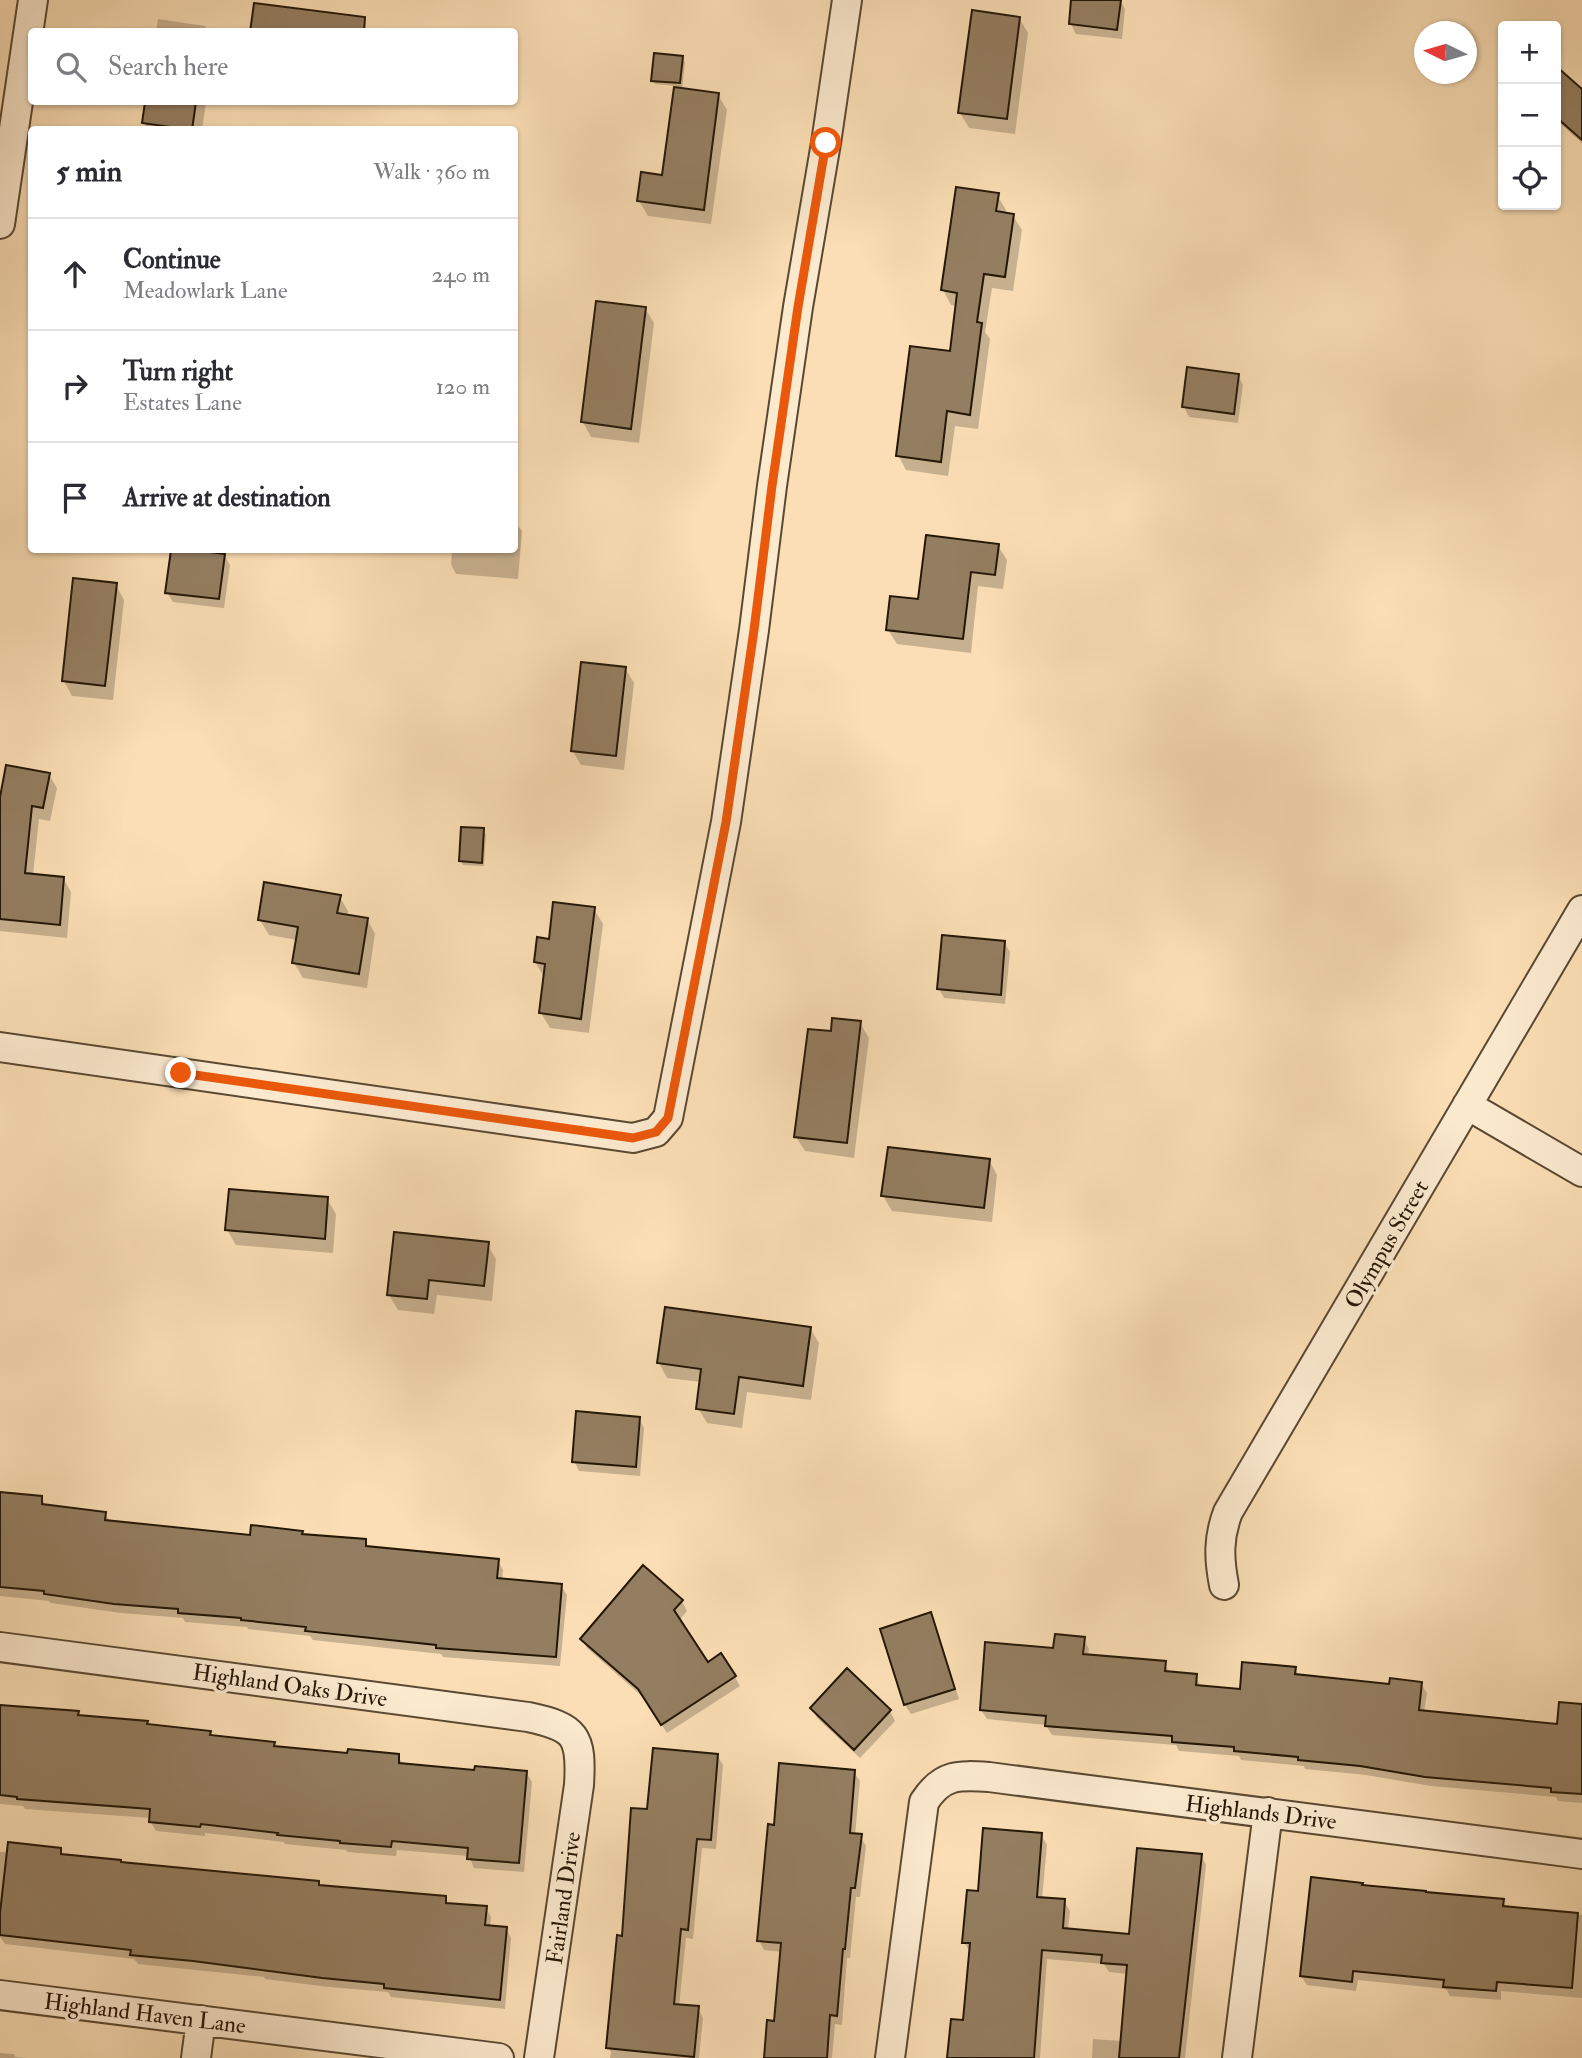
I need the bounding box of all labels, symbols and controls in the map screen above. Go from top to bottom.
north arrow [1414,21,1477,84]
map controls [1498,21,1561,210]
button: + [1498,21,1561,84]
search box [28,28,518,105]
icon: search [52,48,90,86]
text: Search here [108,51,228,83]
button: − [1498,84,1561,147]
route start [810,127,841,158]
button: locate [1498,147,1561,210]
text: 5 min [56,153,122,190]
text: Walk · 360 m [373,157,490,186]
text: Continue [123,244,221,276]
icon: ahead [56,255,94,293]
text: 240 m [431,260,490,289]
text: Meadowlark Lane [123,276,288,305]
text: Turn right [123,356,233,388]
icon: right [56,367,94,405]
text: 120 m [436,372,490,401]
text: Estates Lane [123,388,242,417]
icon: arrive [56,479,94,517]
text: Arrive at destination [123,482,331,514]
route end [165,1057,196,1088]
street label: Olympus Street [1338,1175,1436,1314]
street label: Highland Oaks Drive [191,1657,389,1714]
street label: Highlands Drive [1184,1789,1339,1836]
street label: Fairland Drive [540,1829,587,1966]
street label: Highland Haven Lane [42,1987,248,2040]

